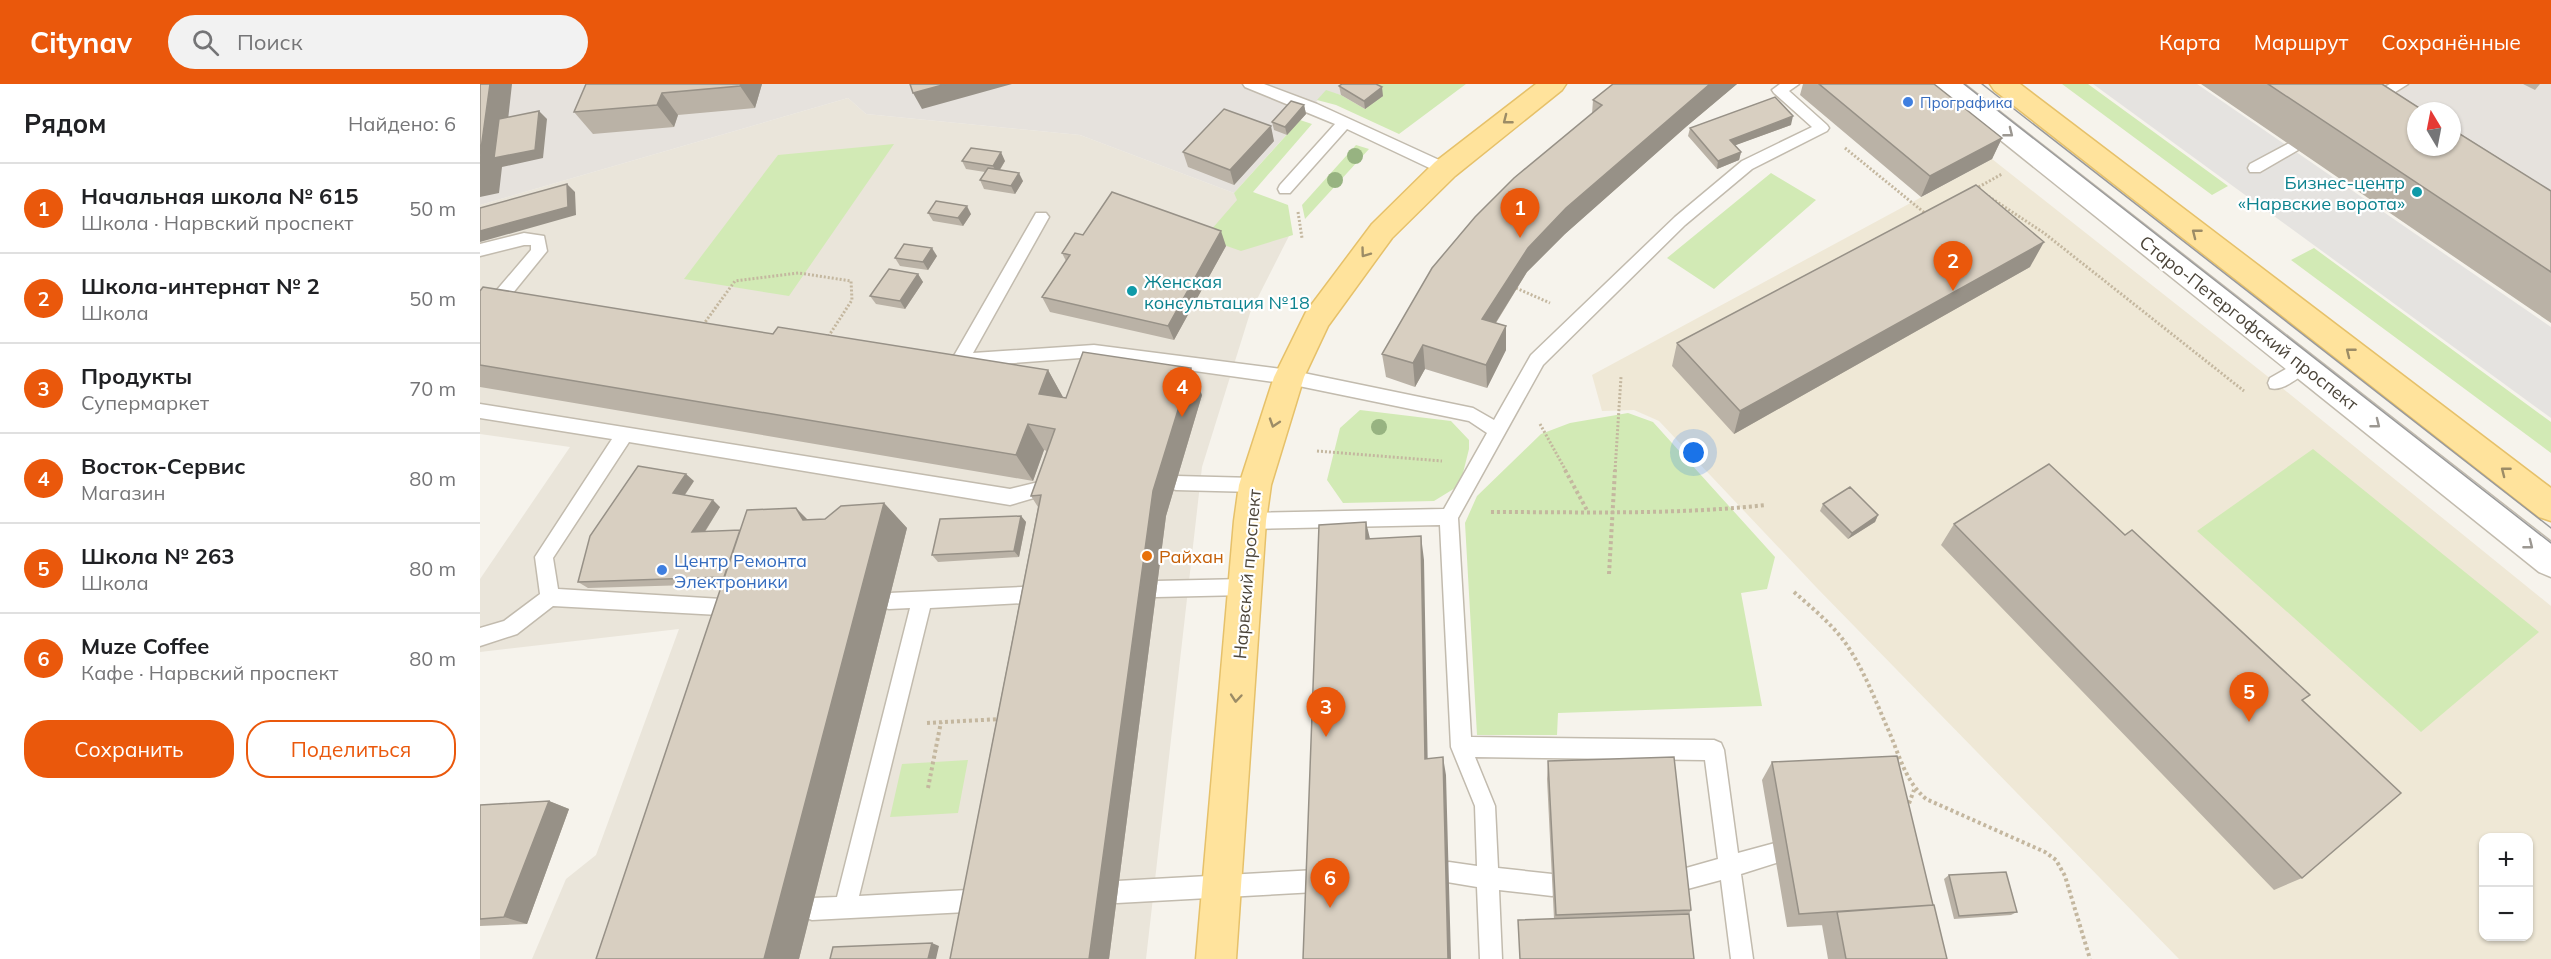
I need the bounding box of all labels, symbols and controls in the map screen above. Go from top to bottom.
search box [168,15,588,69]
text: Citynav [30,25,132,60]
icon: search [189,26,222,59]
text: Поиск [237,28,303,56]
text: Карта [2159,29,2221,55]
text: Маршрут [2254,29,2348,55]
text: Сохранённые [2381,29,2521,55]
place label: Прографика [1920,93,2013,112]
marker: Прографика [1901,95,1915,109]
north arrow [2407,102,2461,156]
text: Рядом [24,107,107,140]
text: Найдено: 6 [348,111,456,136]
one-way arrow [1503,113,1514,124]
one-way arrow [2002,126,2013,137]
place label: Бизнес-центр «Нарвские ворота» [2238,171,2405,215]
text: Начальная школа № 615 [81,182,359,210]
marker: Бизнес-центр «Нарвские ворота» [2410,185,2424,199]
pin: 1 [1500,188,1540,238]
text: 1 [38,196,50,221]
text: 50 m [409,196,456,221]
text: Школа · Нарвский проспект [81,210,353,235]
one-way arrow [2192,229,2203,240]
street label: Старо-Петергофский проспект [2135,230,2364,416]
pin: 2 [1934,242,1972,291]
one-way arrow [1362,246,1373,257]
place label: Женская консультация №18 [1144,270,1310,314]
text: Школа-интернат № 2 [81,272,320,300]
marker: Женская консультация №18 [1125,284,1139,298]
text: 2 [38,286,50,311]
text: 50 m [409,286,456,311]
text: Школа [81,300,149,325]
one-way arrow [2346,349,2357,360]
text: Продукты [81,362,192,390]
pin: 4 [1162,368,1202,417]
text: 3 [38,376,50,401]
text: 70 m [409,376,456,401]
text: Супермаркет [81,390,209,415]
one-way arrow [2369,416,2380,427]
one-way arrow [1269,417,1281,428]
your location [1679,438,1708,467]
text: Восток-Сервис [81,452,246,480]
text: 4 [38,466,50,491]
text: 80 m [409,466,456,491]
one-way arrow [2500,468,2511,479]
text: Магазин [81,480,165,505]
street label: Нарвский проспект [1228,487,1266,660]
one-way arrow [2522,537,2533,548]
text: Школа № 263 [81,542,234,570]
place label: Райхан [1159,545,1224,568]
place label: Центр Ремонта Электроники [674,549,807,593]
marker: Райхан [1140,549,1154,563]
text: 5 [38,556,50,581]
text: 80 m [409,556,456,581]
marker: Центр Ремонта Электроники [655,563,669,577]
text: Школа [81,570,149,595]
text: Muze Coffee [81,632,209,660]
text: 6 [38,646,50,671]
text: 80 m [409,646,456,671]
text: Кафе · Нарвский проспект [81,660,338,685]
pin: 5 [2230,672,2268,722]
pin: 3 [1306,688,1346,737]
one-way arrow [1230,694,1243,703]
button: Сохранить [24,720,234,778]
button: Поделиться [246,720,456,778]
map controls [2479,833,2533,941]
button: + [2479,833,2533,887]
pin: 6 [1310,858,1350,908]
button: − [2479,887,2533,941]

